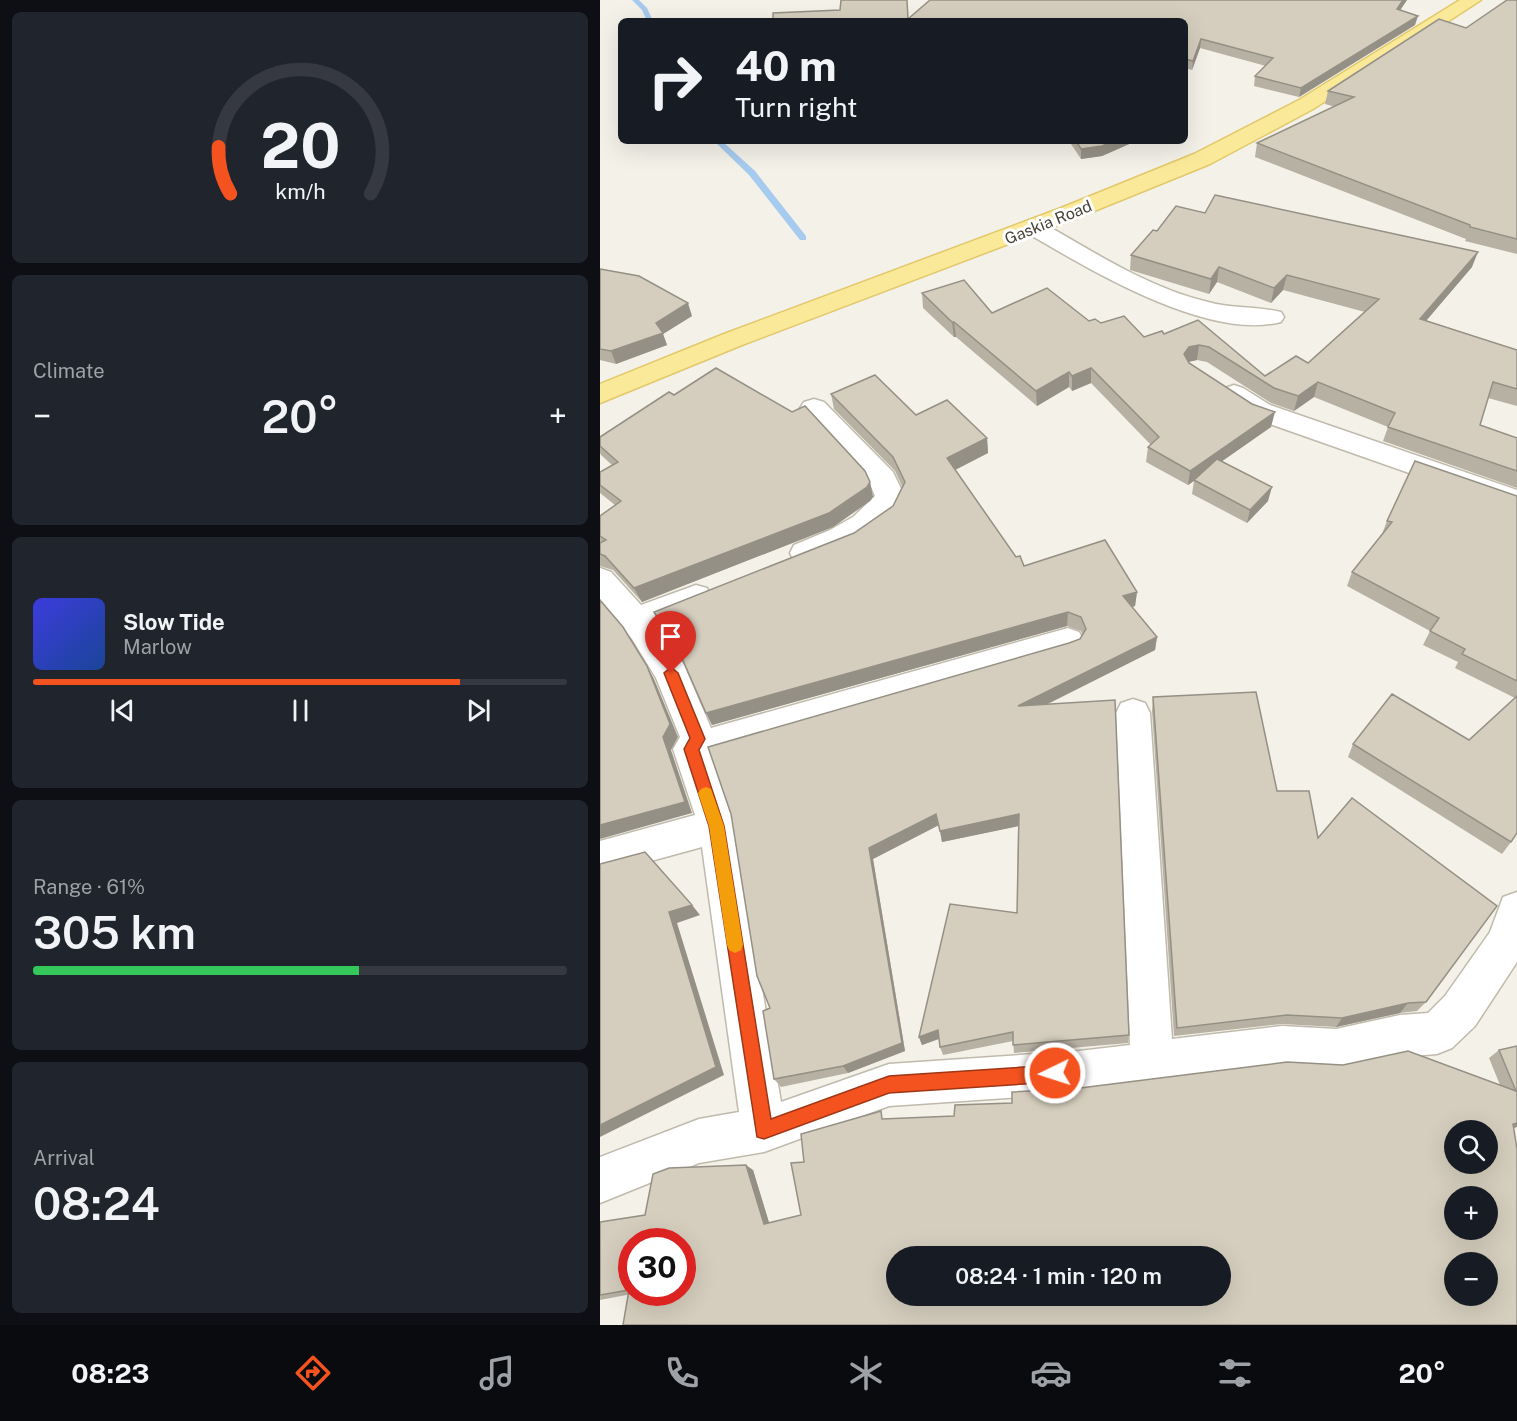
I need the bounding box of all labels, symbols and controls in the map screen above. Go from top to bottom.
text: 40 m [735,41,837,90]
icon: right [636,42,714,120]
text: Turn right [735,91,858,123]
text: 20 [260,109,340,182]
text: km/h [275,180,325,205]
street label: Gaskia Road [1002,196,1094,249]
text: Climate [33,359,105,383]
text: 20° [261,390,339,443]
text: − [33,397,51,435]
text: + [549,397,567,435]
text: Slow Tide [123,609,225,635]
pin [645,611,696,673]
icon: arrive [654,620,687,653]
text: Marlow [123,635,192,659]
icon: previous [106,694,139,727]
icon: pause [284,694,317,727]
icon: next [462,694,495,727]
text: Range · 61% [33,875,145,899]
text: 305 km [33,906,196,959]
position arrow [1023,1041,1087,1105]
map controls [1444,1120,1498,1306]
button: search [1444,1120,1498,1174]
text: Arrival [33,1146,95,1170]
text: 08:24 [33,1177,160,1230]
button: + [1444,1186,1498,1240]
speed limit sign: 30 [618,1228,696,1306]
button: − [1444,1252,1498,1306]
text: 08:24 · 1 min · 120 m [955,1263,1162,1289]
icon: directions [292,1352,334,1394]
icon: music [476,1352,518,1394]
icon: phone [661,1352,703,1394]
icon: climate [845,1352,887,1394]
icon: car [1030,1352,1072,1394]
icon: filters [1214,1352,1256,1394]
text: 08:23 [71,1357,150,1389]
text: 20° [1398,1357,1446,1389]

